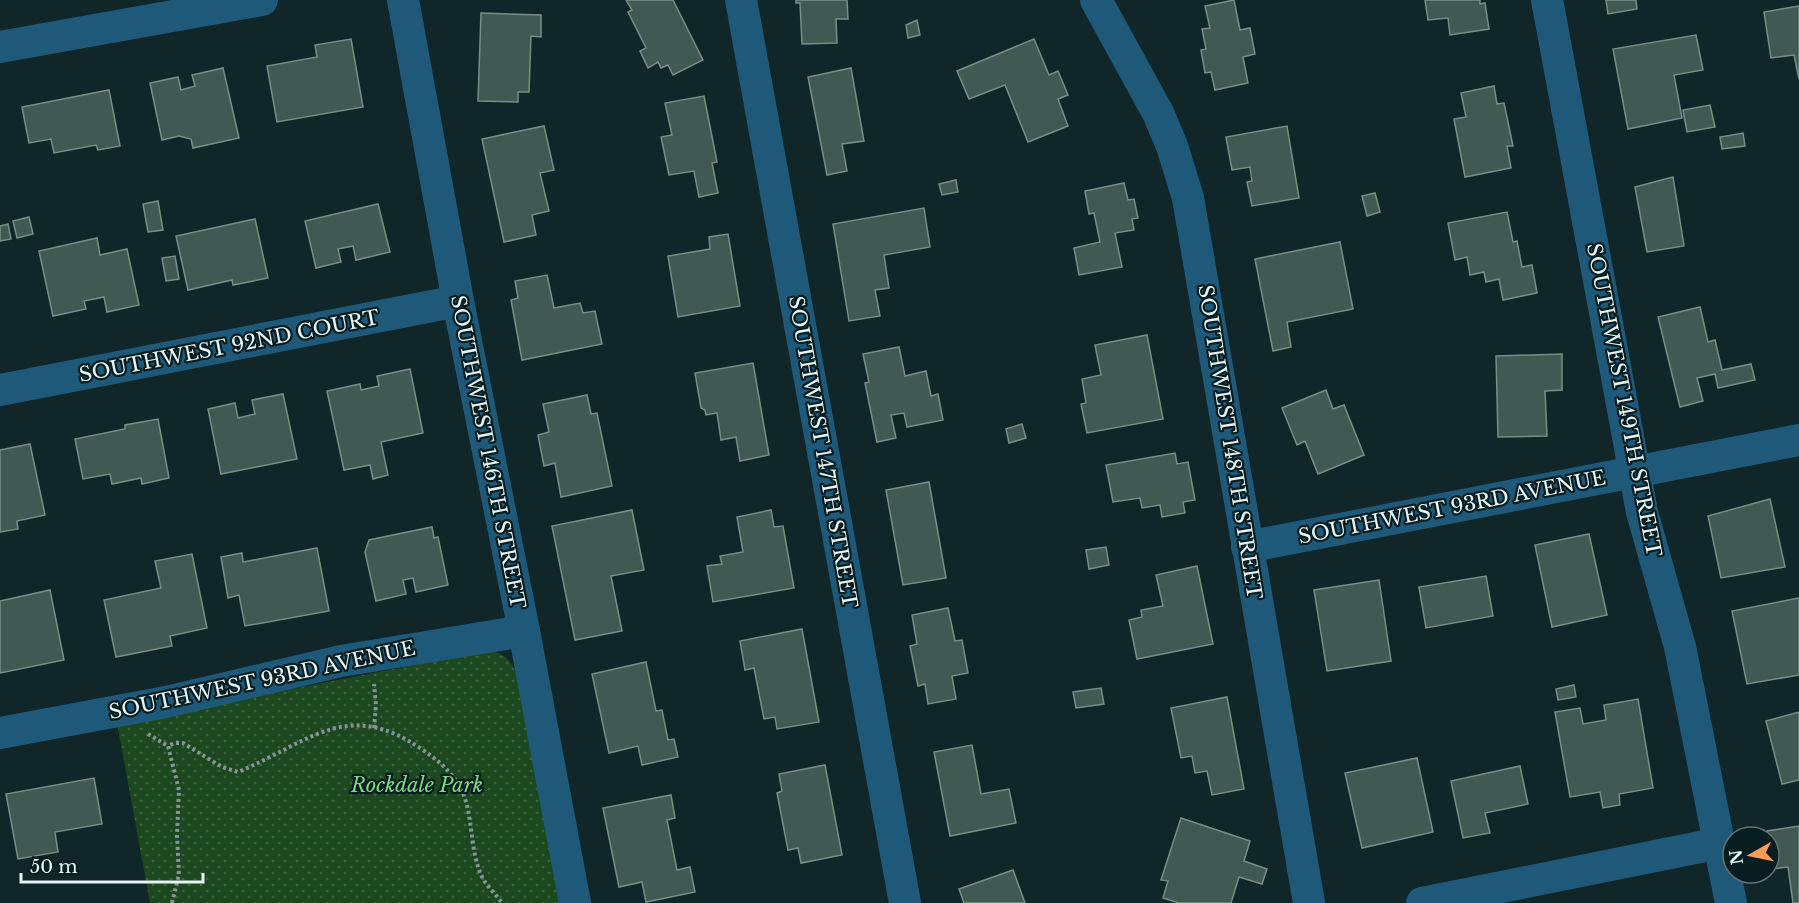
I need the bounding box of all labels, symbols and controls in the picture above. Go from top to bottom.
street label: SOUTHWEST 149TH STREET [1582,241,1666,559]
street label: SOUTHWEST 148TH STREET [1193,283,1267,601]
street label: SOUTHWEST 146TH STREET [446,293,530,611]
street label: SOUTHWEST 147TH STREET [784,294,862,610]
street label: SOUTHWEST 92ND COURT [77,305,381,387]
street label: SOUTHWEST 93RD AVENUE [1296,465,1608,549]
street label: SOUTHWEST 93RD AVENUE [107,636,417,724]
park label: Rockdale Park [350,773,483,797]
north arrow [1721,825,1781,885]
scale bar [21,846,202,884]
text: N [1725,848,1747,866]
text: 50 m [30,856,78,878]

